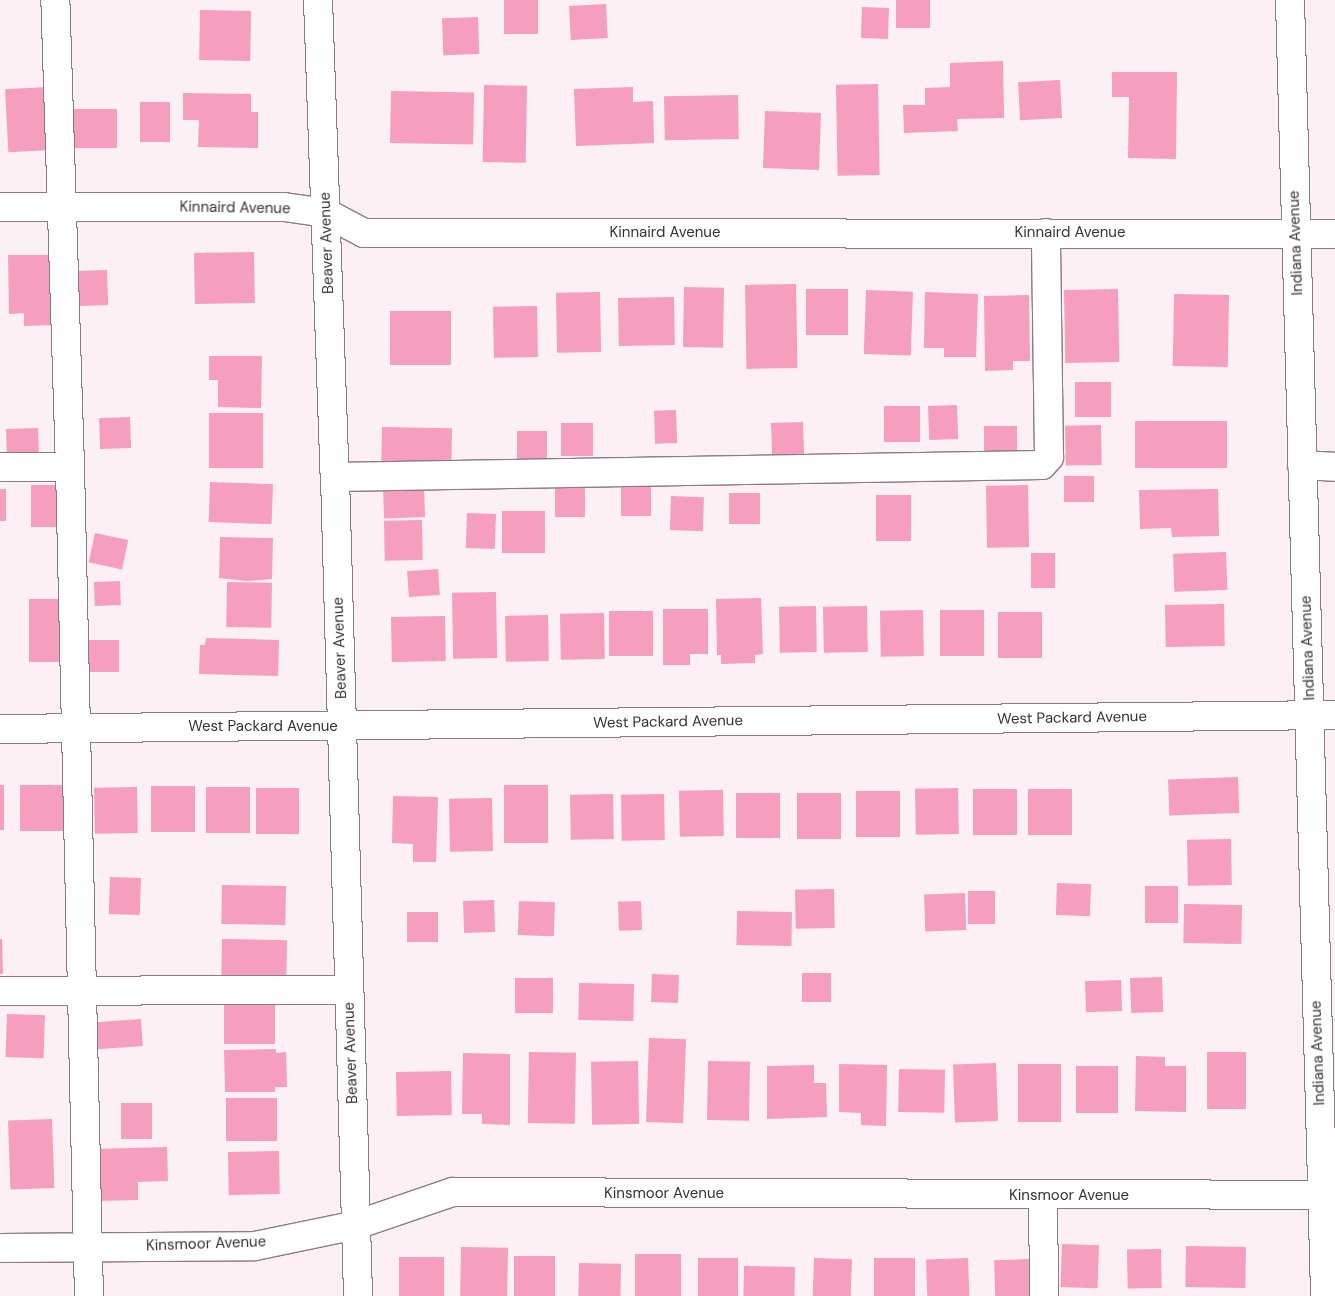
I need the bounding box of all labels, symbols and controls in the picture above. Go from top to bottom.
street label: Indiana Avenue [1285,190,1307,296]
street label: Beaver Avenue [316,192,338,294]
street label: Kinnaird Avenue [179,198,291,218]
street label: Kinnaird Avenue [610,224,720,242]
street label: Kinnaird Avenue [1015,224,1125,242]
street label: Indiana Avenue [1297,595,1319,701]
street label: Beaver Avenue [329,597,351,699]
street label: West Packard Avenue [997,708,1147,728]
street label: West Packard Avenue [593,712,743,732]
street label: West Packard Avenue [188,718,338,736]
street label: Indiana Avenue [1307,1000,1329,1106]
street label: Beaver Avenue [340,1002,362,1104]
street label: Kinsmoor Avenue [604,1185,724,1203]
street label: Kinsmoor Avenue [1009,1187,1129,1205]
street label: Kinsmoor Avenue [146,1233,266,1255]

